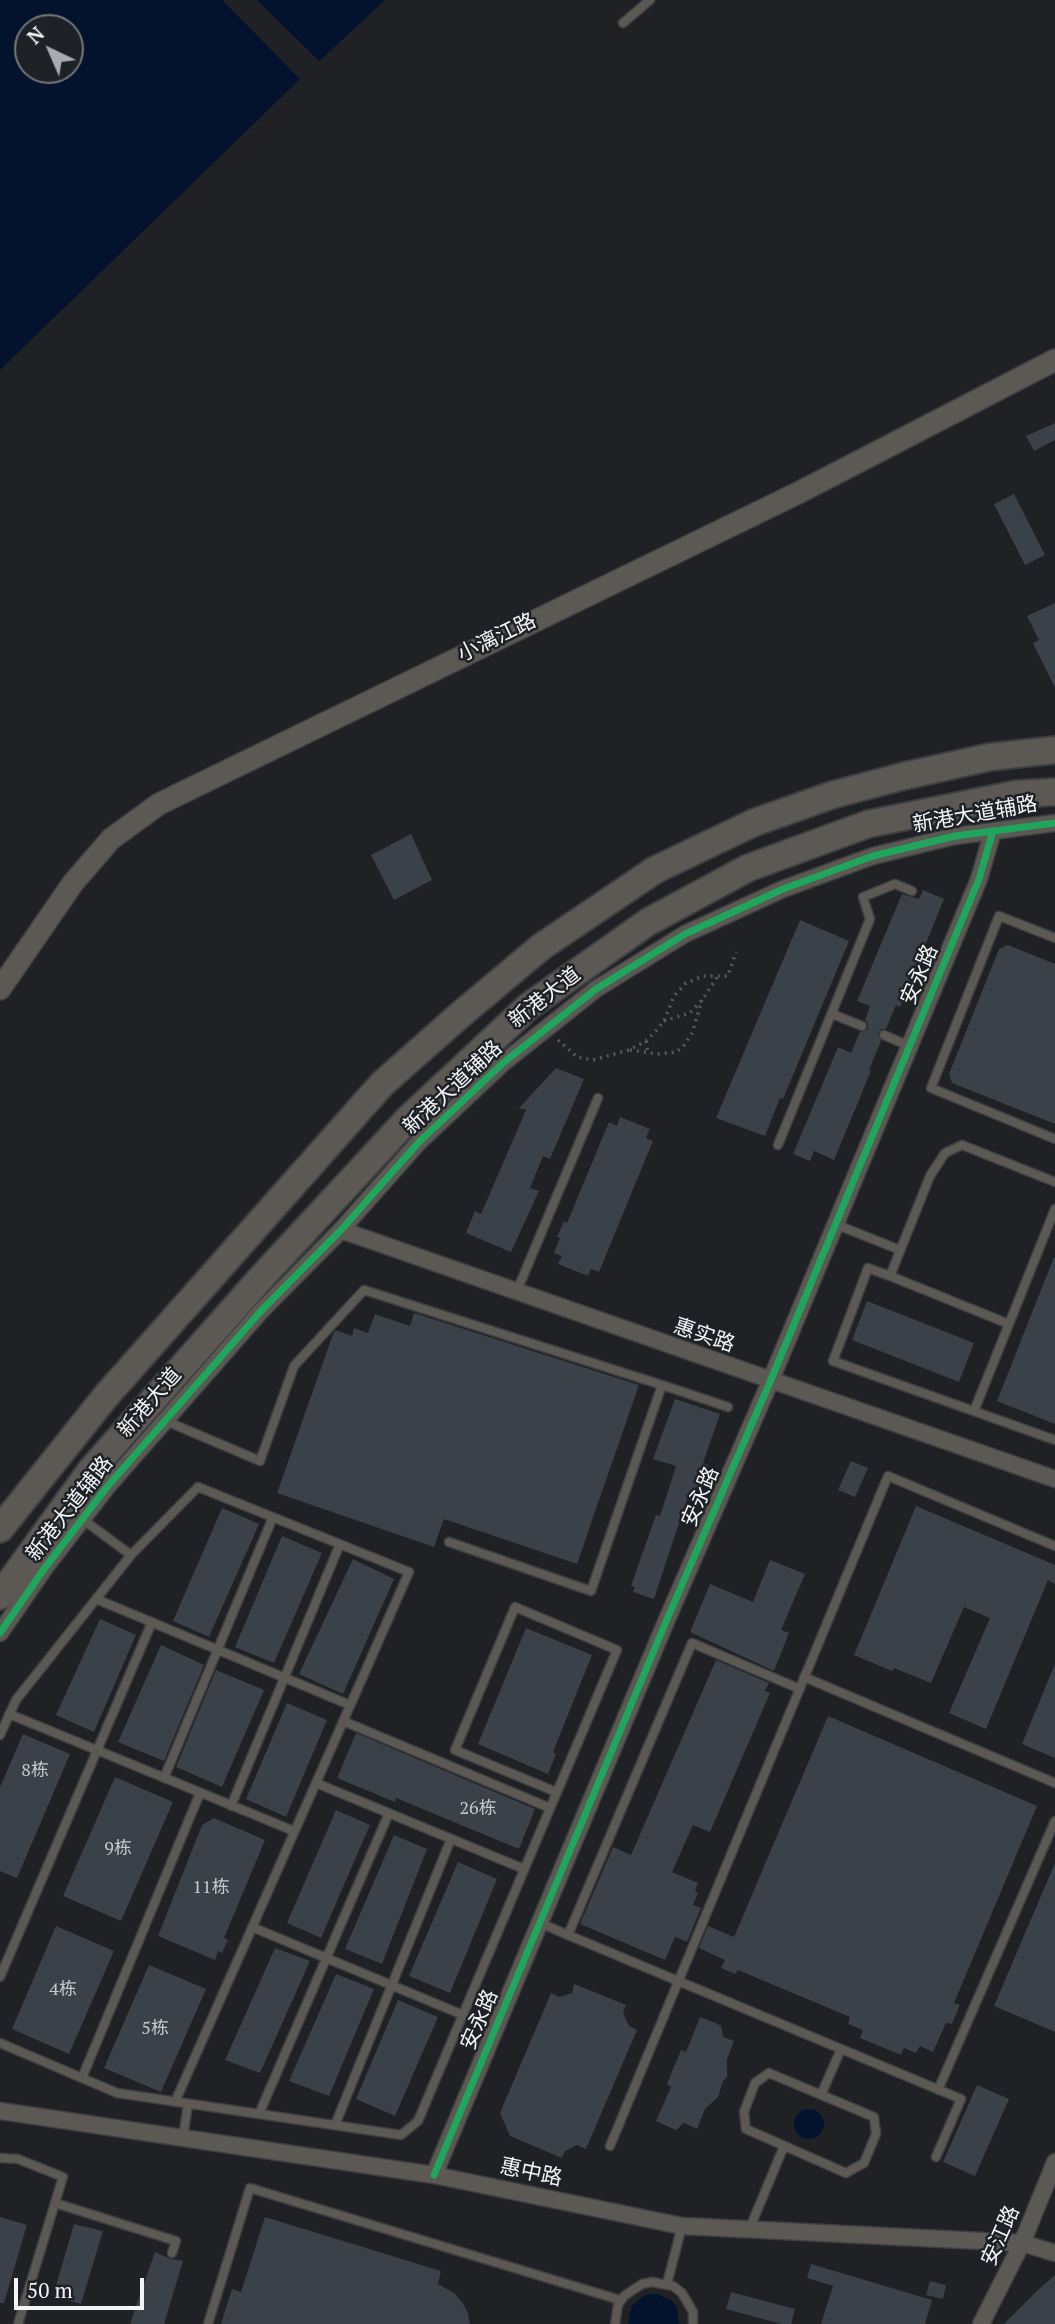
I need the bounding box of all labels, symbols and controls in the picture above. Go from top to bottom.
north arrow [14,14,84,84]
text: N [22,21,49,49]
street label: 小漓江路 [454,608,540,668]
street label: 新港大道辅路 [911,792,1039,838]
street label: 安永路 [896,941,944,1009]
street label: 新港大道 [504,962,586,1034]
street label: 新港大道辅路 [398,1036,508,1140]
street label: 惠实路 [670,1314,738,1358]
street label: 新港大道 [113,1363,187,1443]
street label: 新港大道辅路 [21,1452,119,1566]
street label: 安永路 [677,1463,725,1531]
house number: 8栋 [21,1760,49,1782]
house number: 26栋 [459,1798,497,1820]
house number: 9栋 [104,1838,132,1860]
house number: 11栋 [192,1877,230,1899]
house number: 4栋 [49,1979,77,2001]
street label: 安永路 [456,1986,504,2054]
house number: 5栋 [141,2018,169,2040]
street label: 惠中路 [498,2154,564,2192]
street label: 安江路 [977,2202,1025,2270]
scale bar [18,2264,147,2308]
text: 50 m [27,2276,73,2304]

